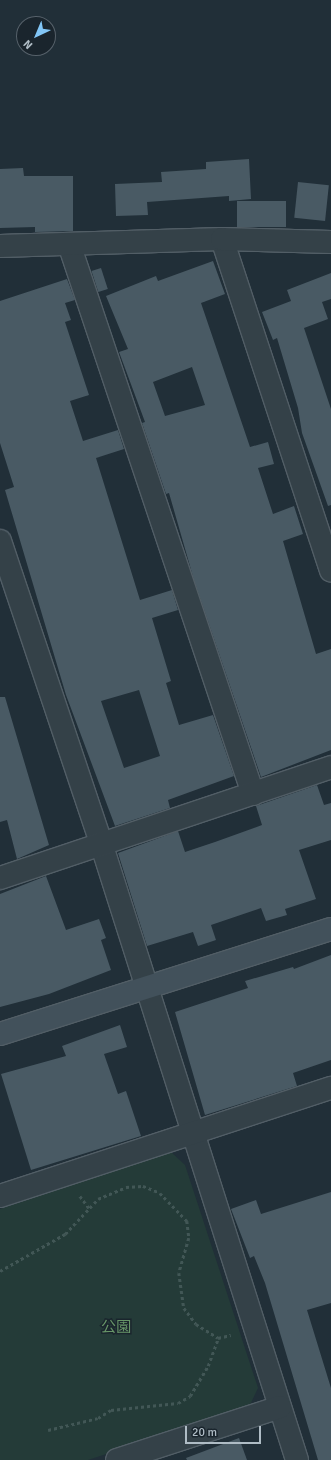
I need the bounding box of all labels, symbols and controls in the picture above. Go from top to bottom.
north arrow [16,16,56,56]
text: N [21,37,35,52]
park label: 公園 [101,1319,131,1337]
scale bar [187,1418,263,1444]
text: 20 m [192,1425,217,1440]

